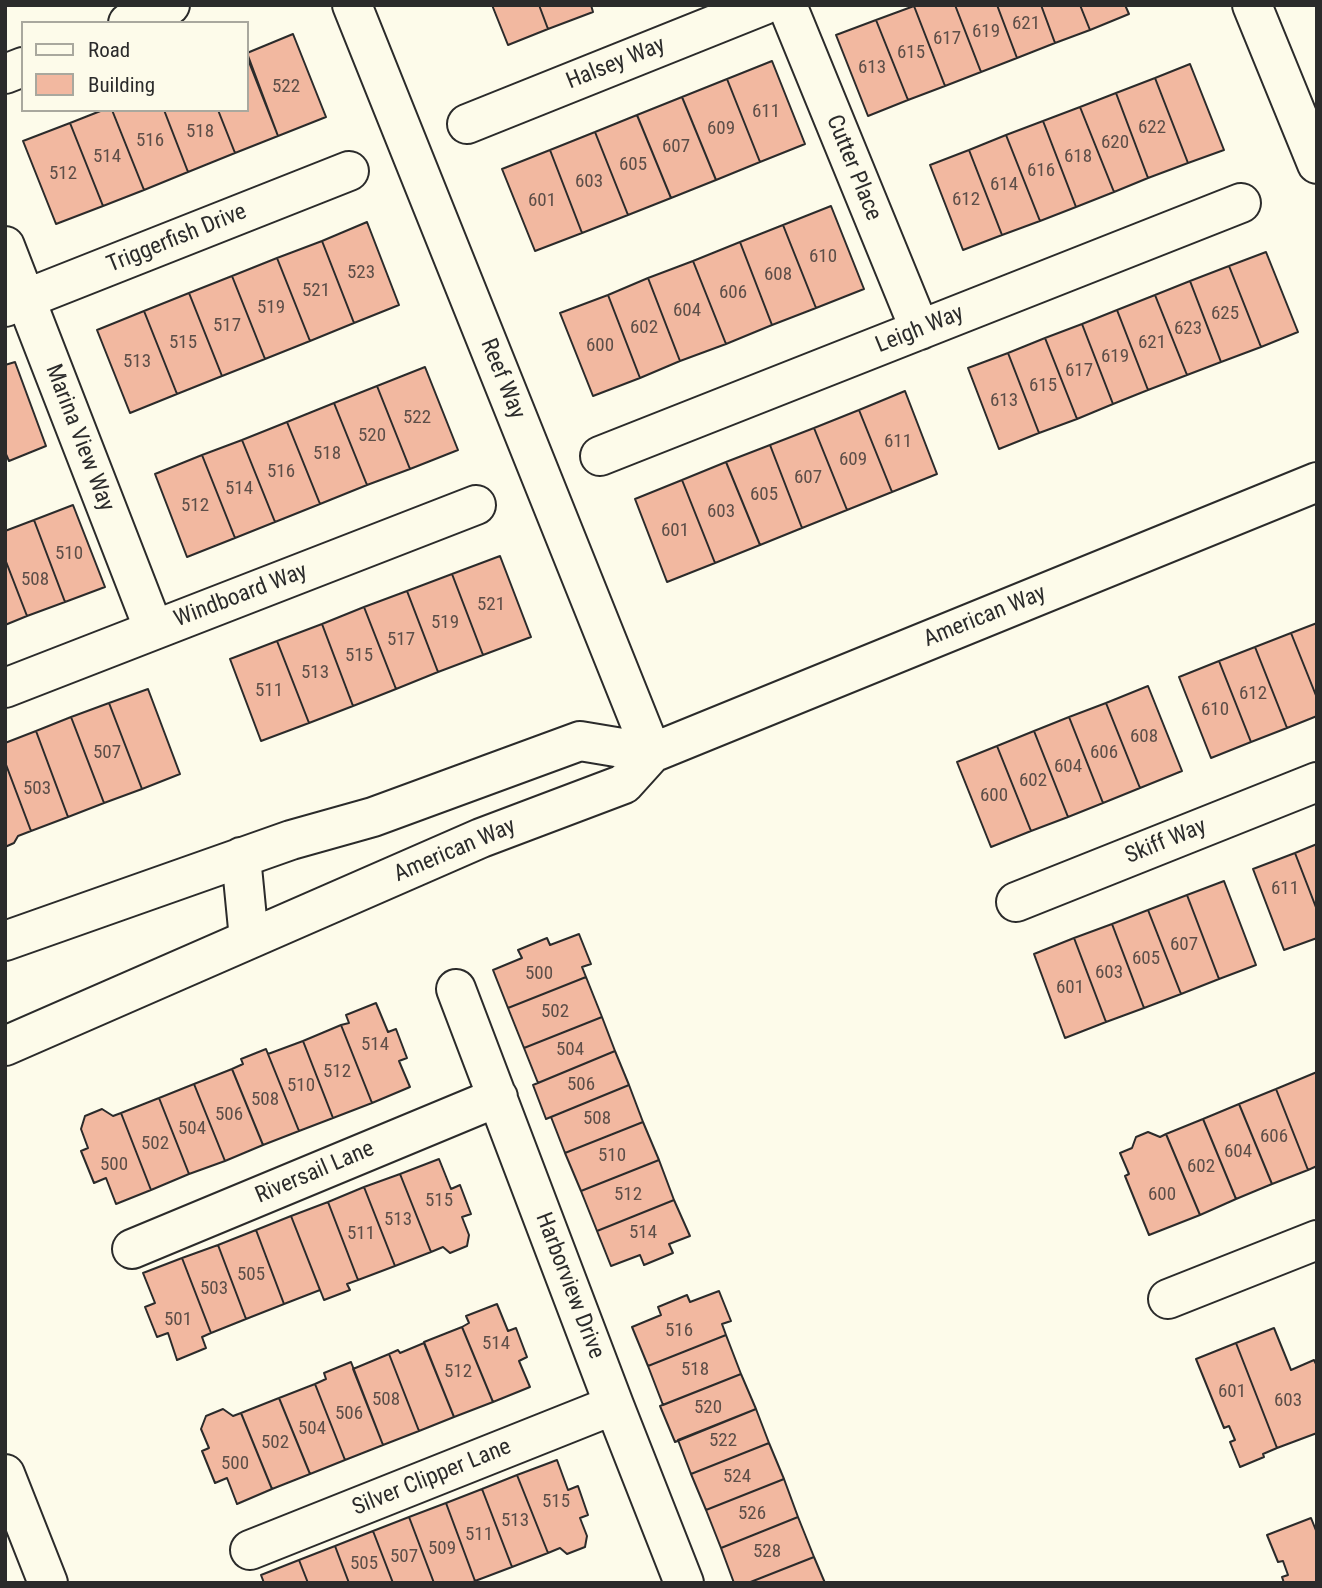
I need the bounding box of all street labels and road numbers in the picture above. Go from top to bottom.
street label: Halsey Way [563,32,669,96]
street label: Cutter Place [819,111,887,225]
street label: Triggerfish Drive [103,198,251,280]
street label: Leigh Way [872,300,968,360]
street label: Reef Way [473,335,531,423]
street label: Marina View Way [38,361,120,515]
street label: Windboard Way [171,558,311,634]
street label: American Way [920,580,1050,654]
street label: American Way [390,813,520,889]
street label: Skiff Way [1121,813,1211,871]
street label: Riversail Lane [252,1136,378,1210]
street label: Harborview Drive [528,1209,610,1363]
street label: Silver Clipper Lane [349,1434,515,1522]

